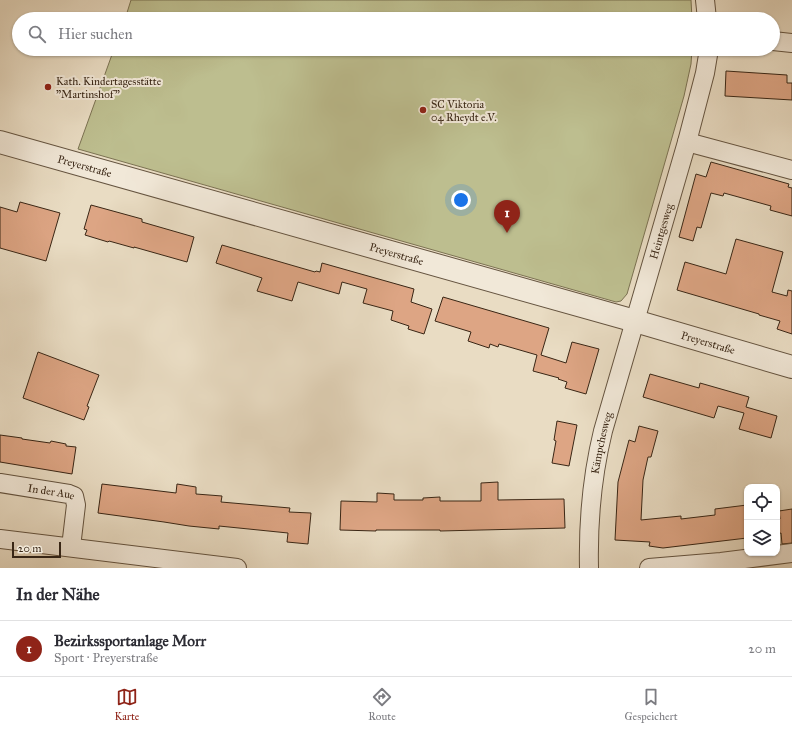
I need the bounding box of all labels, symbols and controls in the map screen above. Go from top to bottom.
search box [12,12,780,56]
icon: search [26,23,48,45]
text: Hier suchen [58,25,133,43]
place label: Kath. Kindertagesstätte "Martinshof" [56,75,162,101]
marker: Kath. Kindertagesstätte "Martinshof" [43,82,53,92]
place label: SC Viktoria 04 Rheydt e.V. [431,98,496,124]
marker: SC Viktoria 04 Rheydt e.V. [418,105,428,115]
street label: Preyerstraße [56,153,113,180]
your location [451,190,471,210]
pin: 1 [494,200,520,233]
street label: Heintgesweg [647,201,676,261]
street label: Preyerstraße [368,240,425,268]
street label: Preyerstraße [680,329,737,357]
street label: Kämpchesweg [589,410,615,475]
street label: In der Aue [27,482,77,503]
map controls [744,484,780,556]
button: locate [744,484,780,520]
button: layers [744,520,780,556]
scale bar [12,540,61,559]
text: 20 m [18,542,41,555]
text: In der Nähe [16,584,100,605]
text: Bezirkssportanlage Morr [54,632,206,650]
text: 1 [26,641,32,657]
text: 20 m [748,641,776,657]
text: Sport · Preyerstraße [54,650,158,666]
tab: Karte [114,686,139,723]
tab: Route [368,686,396,723]
tab: Gespeichert [625,686,678,723]

